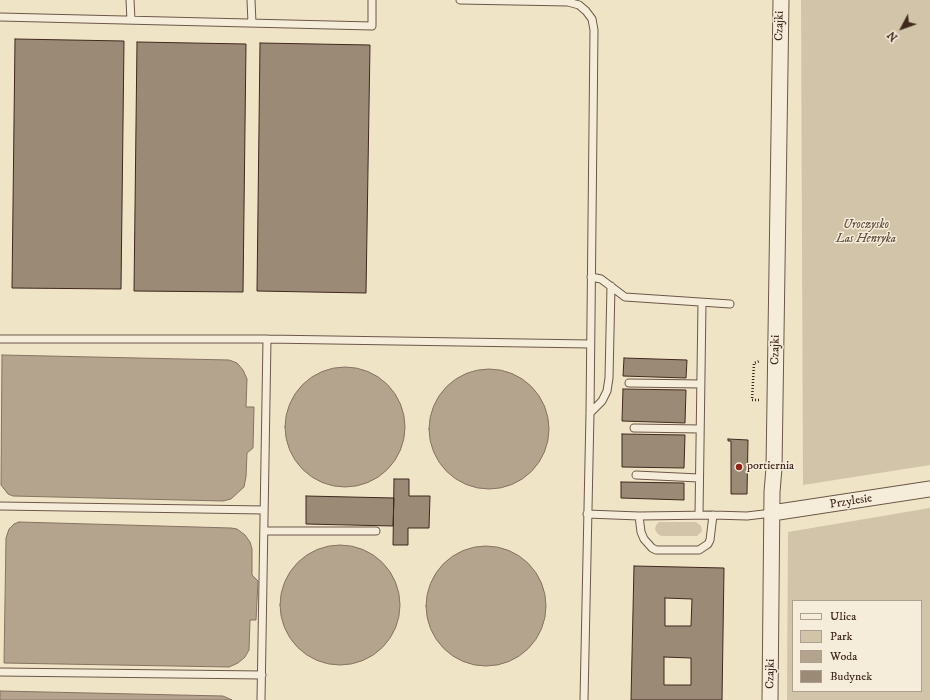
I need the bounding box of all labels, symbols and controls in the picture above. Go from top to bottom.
north arrow [882,8,922,48]
street label: Czajki [773,11,787,41]
text: N [885,28,901,44]
park label: Uroczysko Las Henryka [836,219,896,247]
street label: Czajki [769,335,783,365]
place label: portiernia [747,460,794,474]
marker: portiernia [734,462,744,472]
street label: Przylesie [829,492,873,512]
legend [792,600,922,692]
text: Ulica [830,609,856,624]
text: Park [830,629,852,644]
text: Woda [830,649,857,664]
street label: Czajki [764,659,778,689]
text: Budynek [830,669,872,684]

